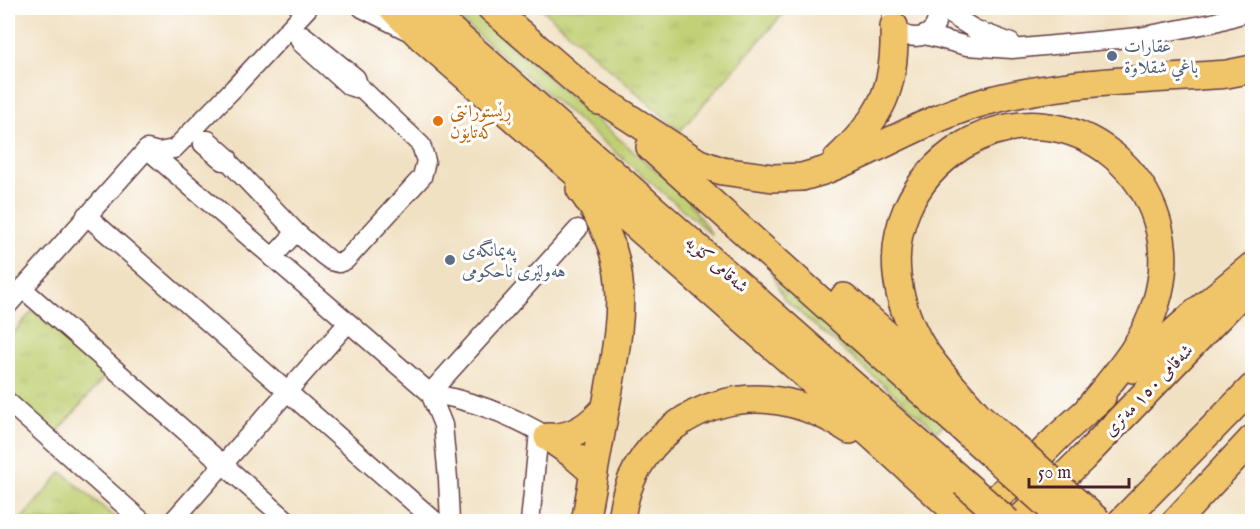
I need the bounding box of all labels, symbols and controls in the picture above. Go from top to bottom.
place label: عقارات باغي شقلاوة [1124,36,1198,82]
marker: عقارات باغي شقلاوة [1105,49,1119,63]
place label: ڕێستورانتی کەتایۆن [450,101,511,145]
marker: ڕێستورانتی کەتایۆن [431,114,445,128]
street label: شەقامی کۆیە [680,231,752,299]
place label: پەیمانگەی هەولێری ناحکومی [462,239,566,284]
marker: پەیمانگەی هەولێری ناحکومی [443,253,457,267]
street label: شەقامی ١٥٠ مەتری [1099,340,1199,442]
scale bar [1029,451,1130,489]
text: 50 m [1038,462,1071,485]

